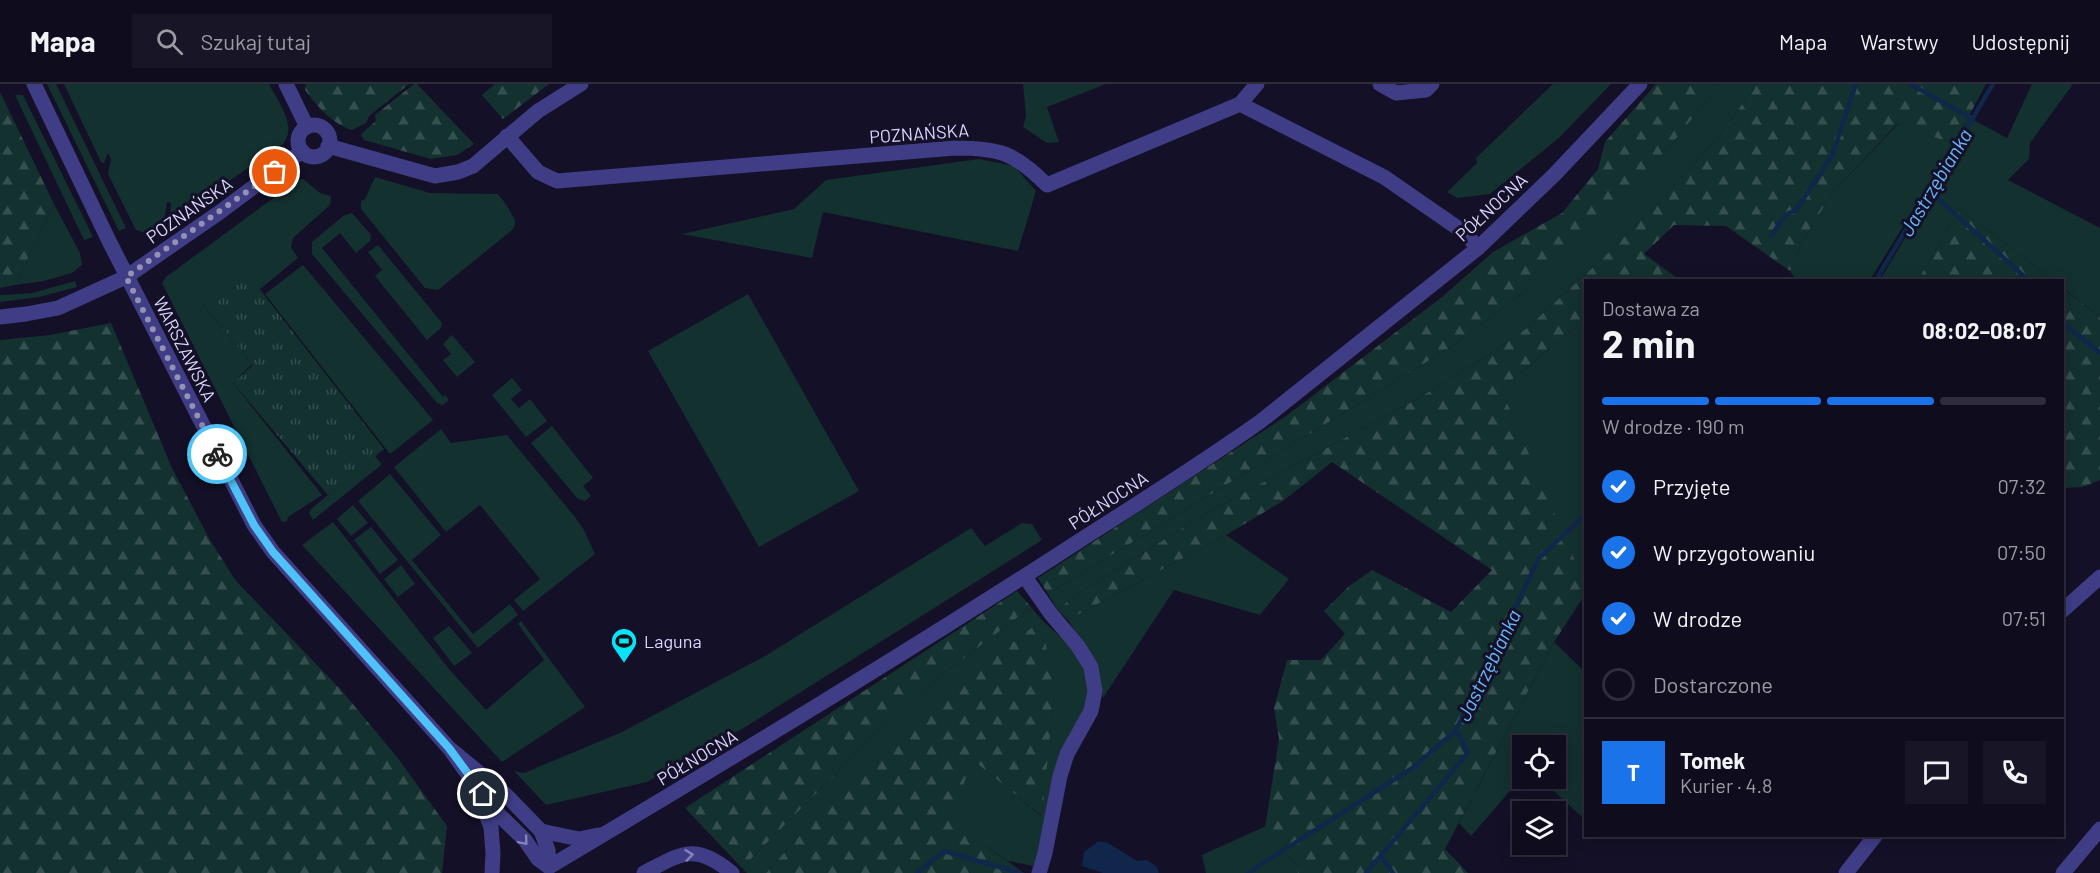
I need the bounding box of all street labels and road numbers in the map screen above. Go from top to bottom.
street label: POZNAŃSKA [868,119,970,147]
street label: PÓŁNOCNA [1451,168,1531,246]
street label: POZNAŃSKA [142,172,236,248]
street label: WARSZAWSKA [149,293,221,405]
street label: PÓŁNOCNA [1064,466,1152,534]
street label: PÓŁNOCNA [653,724,741,790]

